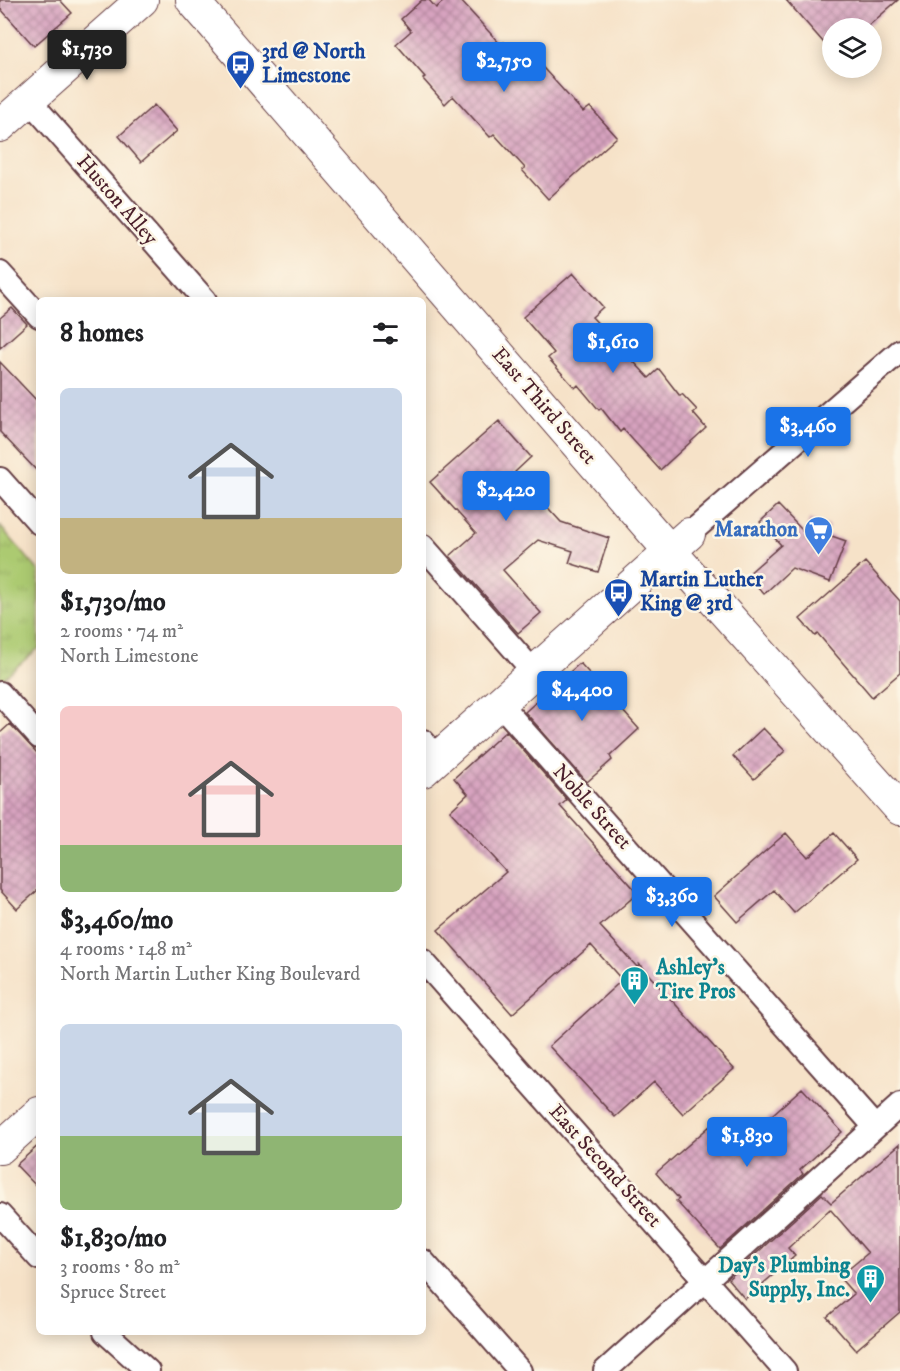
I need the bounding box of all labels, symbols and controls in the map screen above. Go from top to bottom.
map controls [822,18,882,78]
button: layers [822,18,882,78]
pin: $1,730 [38,30,136,81]
text: $1,730 [61,37,113,62]
place label: 3rd @ North Limestone [262,39,366,89]
pin: $2,750 [455,42,553,93]
bus stop icon: 3rd @ North Limestone [225,48,257,90]
text: $2,750 [476,49,532,74]
street label: Huston Alley [71,149,164,251]
text: 8 homes [60,317,144,350]
icon: filters [369,317,402,350]
pin: $1,610 [564,323,662,374]
text: $1,610 [587,330,639,355]
street label: East Third Street [486,342,602,470]
pin: $3,460 [759,407,857,458]
text: $3,460 [780,414,836,439]
icon: home [177,427,285,535]
pin: $2,420 [457,471,555,522]
text: $2,420 [477,478,535,503]
supermarket icon: Marathon [803,514,835,556]
place label: Marathon [714,517,799,543]
place label: Martin Luther King @ 3rd [640,567,764,617]
bus stop icon: Martin Luther King @ 3rd [603,576,635,618]
text: $1,730/mo [60,586,166,619]
text: 2 rooms · 74 m² [60,619,183,644]
text: North Limestone [60,644,199,669]
pin: $4,400 [533,671,631,722]
text: $4,400 [551,678,613,703]
icon: home [177,745,285,853]
street label: Noble Street [547,759,637,855]
pin: $3,360 [623,877,721,928]
text: $3,360 [646,884,698,909]
text: $3,460/mo [60,904,173,937]
text: 4 rooms · 148 m² [60,937,192,962]
place label: Ashley's Tire Pros [655,955,735,1005]
text: North Martin Luther King Boulevard [60,962,360,987]
building icon: Ashley's Tire Pros [619,964,651,1006]
icon: home [177,1063,285,1171]
street label: East Second Street [543,1099,667,1233]
pin: $1,830 [698,1117,796,1168]
text: $1,830 [721,1124,773,1149]
text: $1,830/mo [60,1222,167,1255]
place label: Day's Plumbing Supply, Inc. [718,1253,851,1303]
text: 3 rooms · 80 m² [60,1255,180,1280]
building icon: Day's Plumbing Supply, Inc. [855,1262,887,1304]
text: Spruce Street [60,1280,166,1305]

